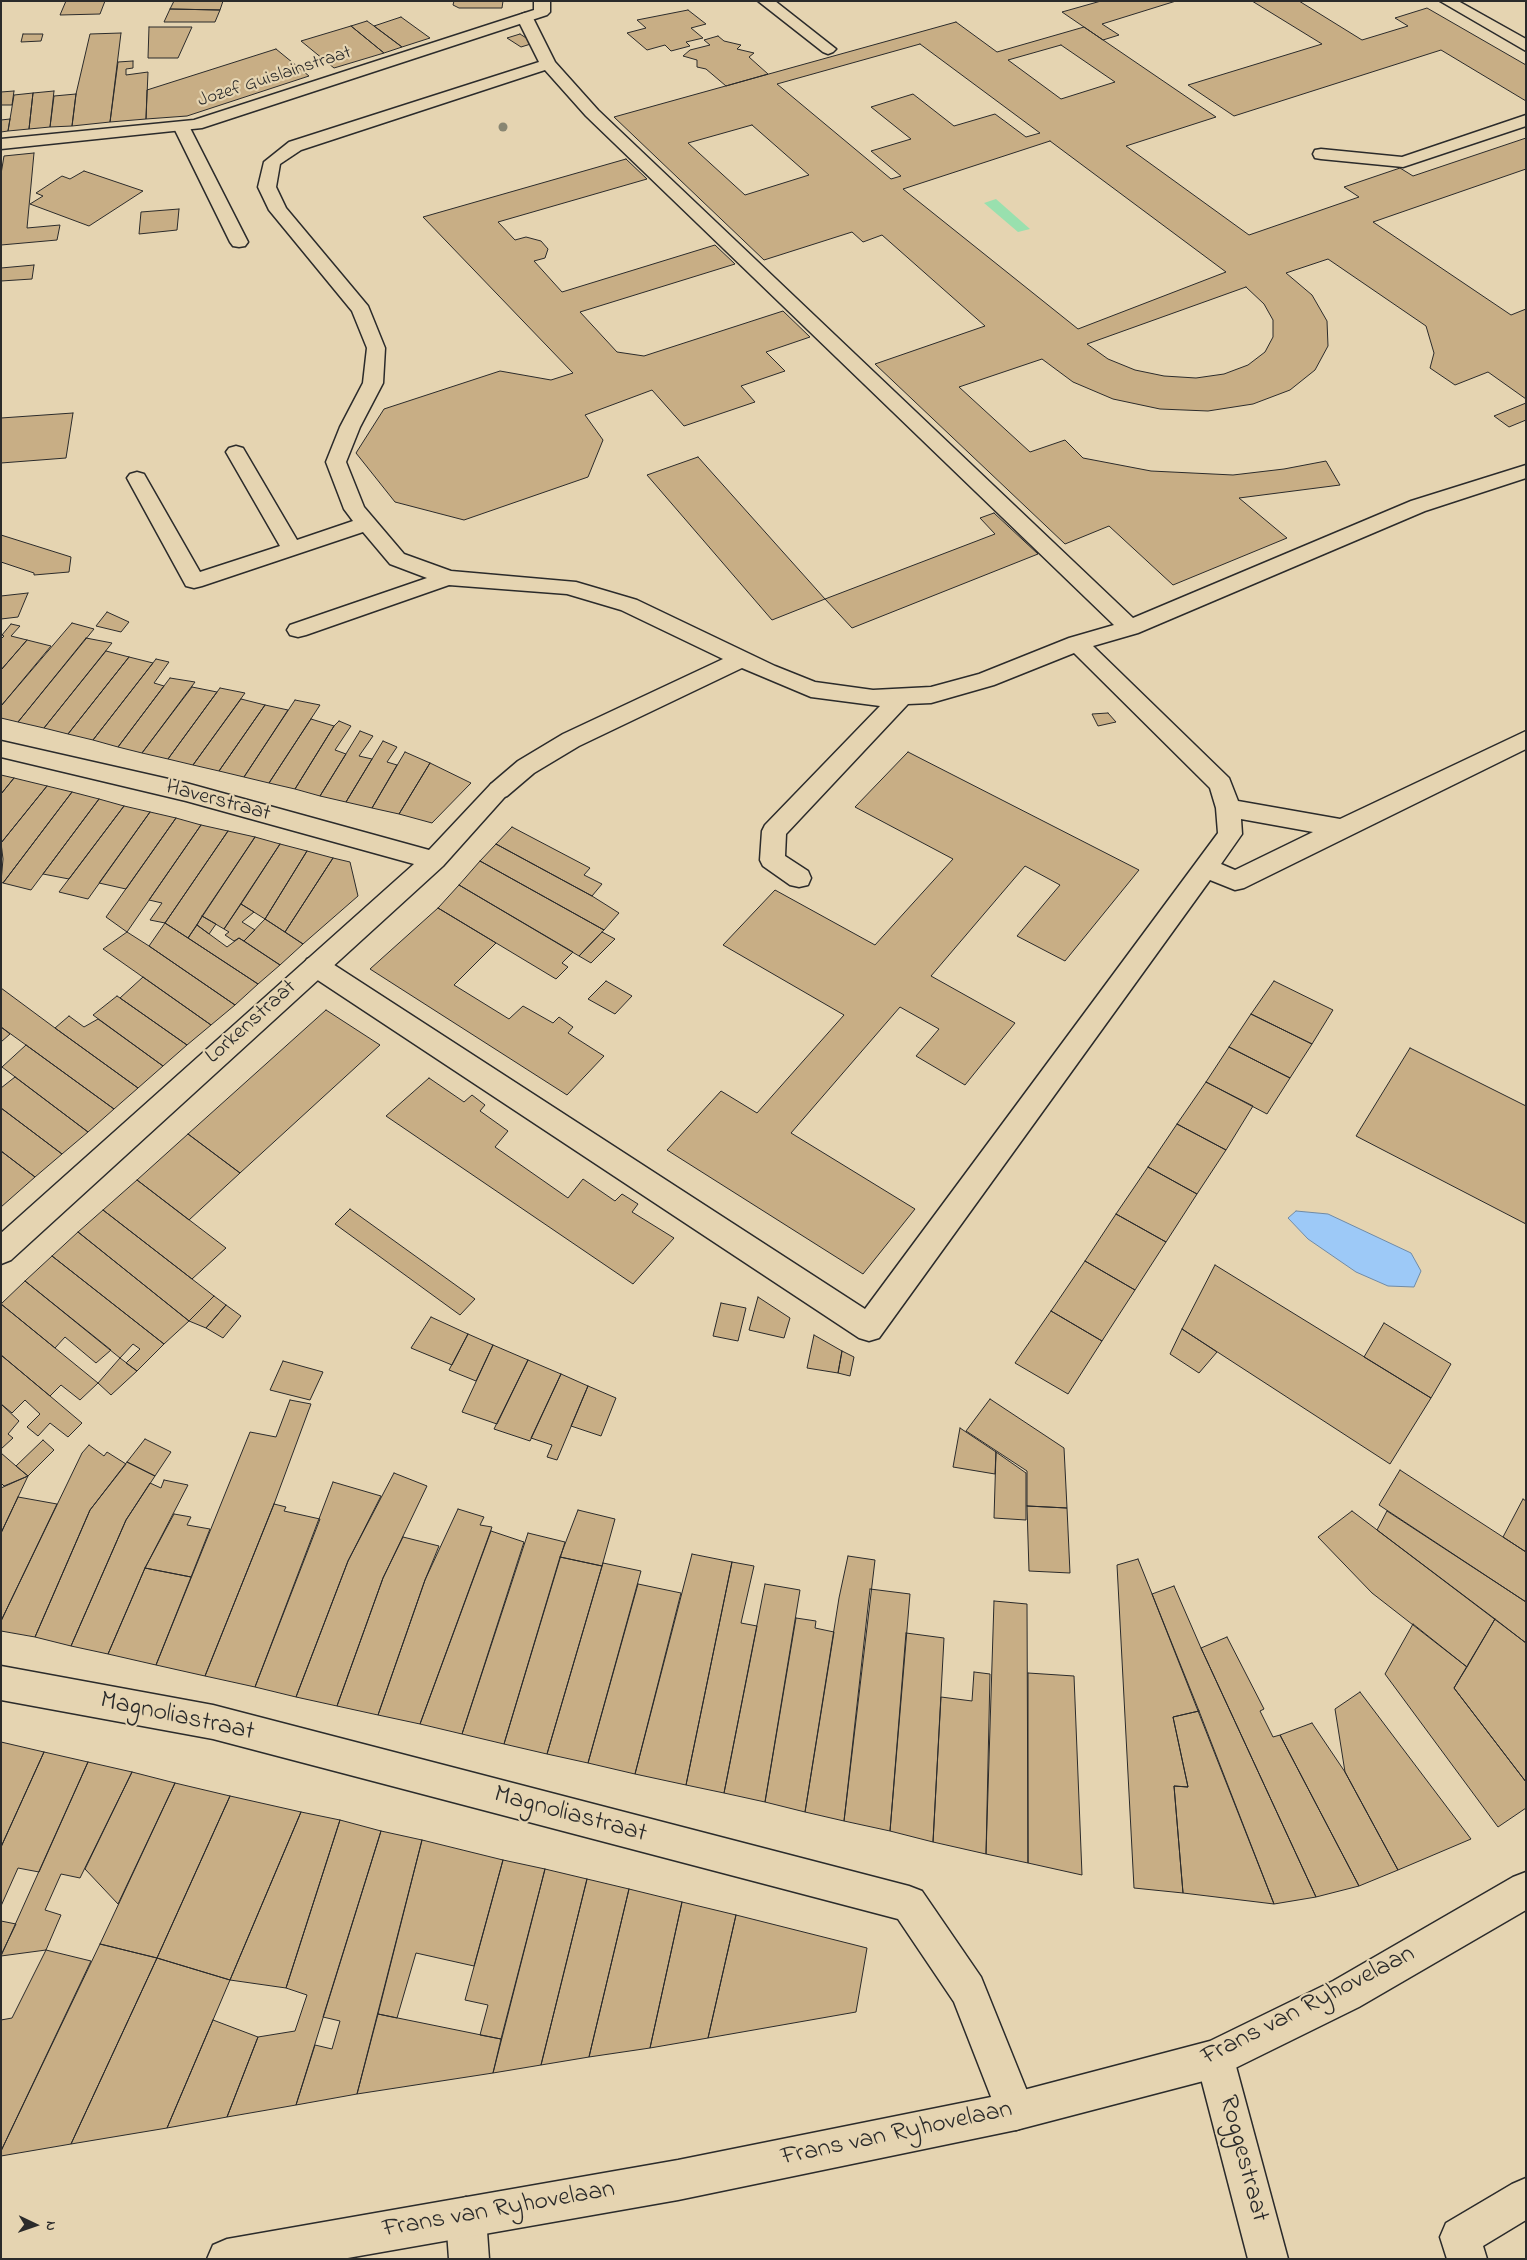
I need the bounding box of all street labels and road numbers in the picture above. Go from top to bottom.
street label: Jozef Guislainstraat [195,42,355,114]
street label: Haverstraat [163,775,273,829]
street label: Lorkenstraat [201,975,303,1071]
street label: Magnoliastraat [97,1686,257,1750]
street label: Magnoliastraat [490,1781,650,1851]
street label: Frans van Ryhovelaan [1197,1940,1421,2074]
street label: Roggestraat [1210,2092,1274,2226]
street label: Frans van Ryhovelaan [779,2095,1015,2175]
street label: Frans van Ryhovelaan [380,2175,618,2247]

